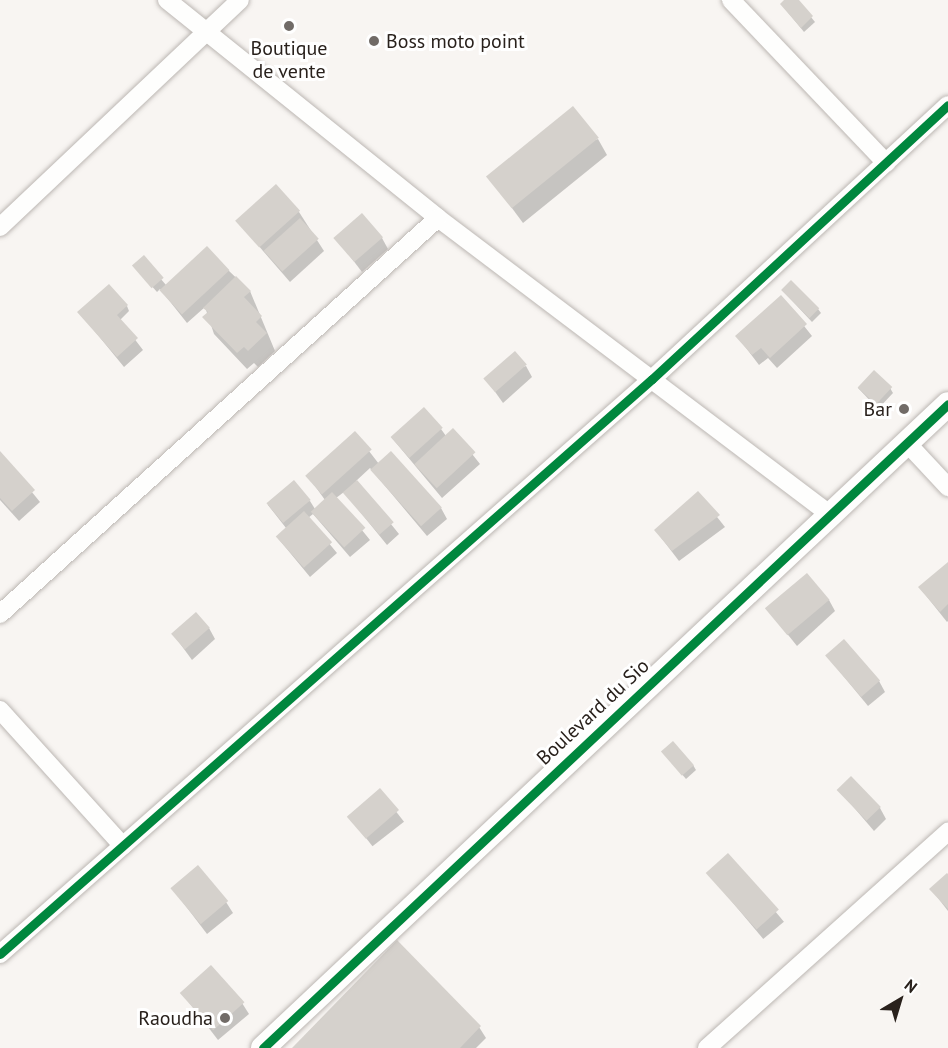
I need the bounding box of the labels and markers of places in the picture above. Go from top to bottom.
marker: Boutique de vente [282,19,296,33]
place label: Boss moto point [386,29,525,53]
marker: Boss moto point [367,34,381,48]
place label: Boutique de vente [251,36,327,83]
place label: Bar [864,397,892,421]
marker: Bar [897,402,911,416]
place label: Raoudha [138,1006,213,1030]
marker: Raoudha [218,1011,232,1025]

